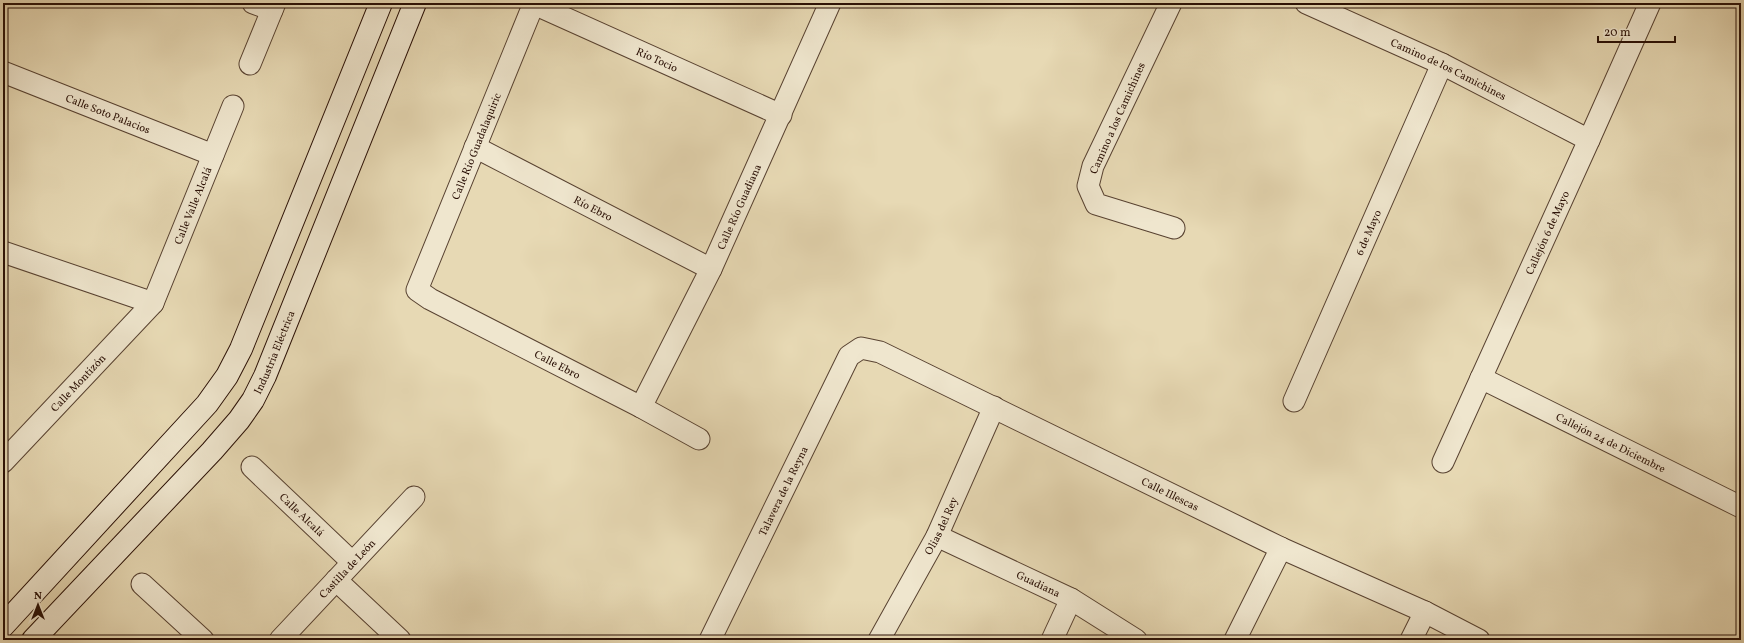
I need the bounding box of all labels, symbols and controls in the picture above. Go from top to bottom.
scale bar [1598,18,1675,44]
text: 20 m [1604,25,1631,41]
street label: Camino de los Camichines [1388,36,1508,105]
street label: Río Tocio [633,45,680,77]
street label: Camino a los Camichines [1087,60,1150,177]
street label: Calle Soto Palacios [63,91,152,139]
street label: Calle Río Guadalaquiric [449,91,506,202]
street label: Calle Río Guadiana [715,162,766,253]
street label: Calle Valle Alcalá [172,164,217,247]
street label: Callejón 6 de Mayo [1523,189,1574,278]
street label: Río Ebro [570,193,615,226]
street label: 6 de Mayo [1353,208,1386,258]
street label: Industria Eléctrica [251,308,300,397]
street label: Calle Ebro [531,348,583,384]
street label: Calle Montizón [48,351,110,416]
street label: Callejón 24 de Diciembre [1553,410,1668,477]
street label: Talavera de la Reyna [756,444,813,539]
street label: Calle Illescas [1138,475,1201,516]
street label: Calle Alcalá [275,491,327,541]
street label: Olias del Rey [922,495,962,558]
street label: Castilla de León [317,536,380,602]
street label: Guadiana [1013,568,1063,602]
north arrow [18,585,58,625]
text: N [34,589,42,604]

